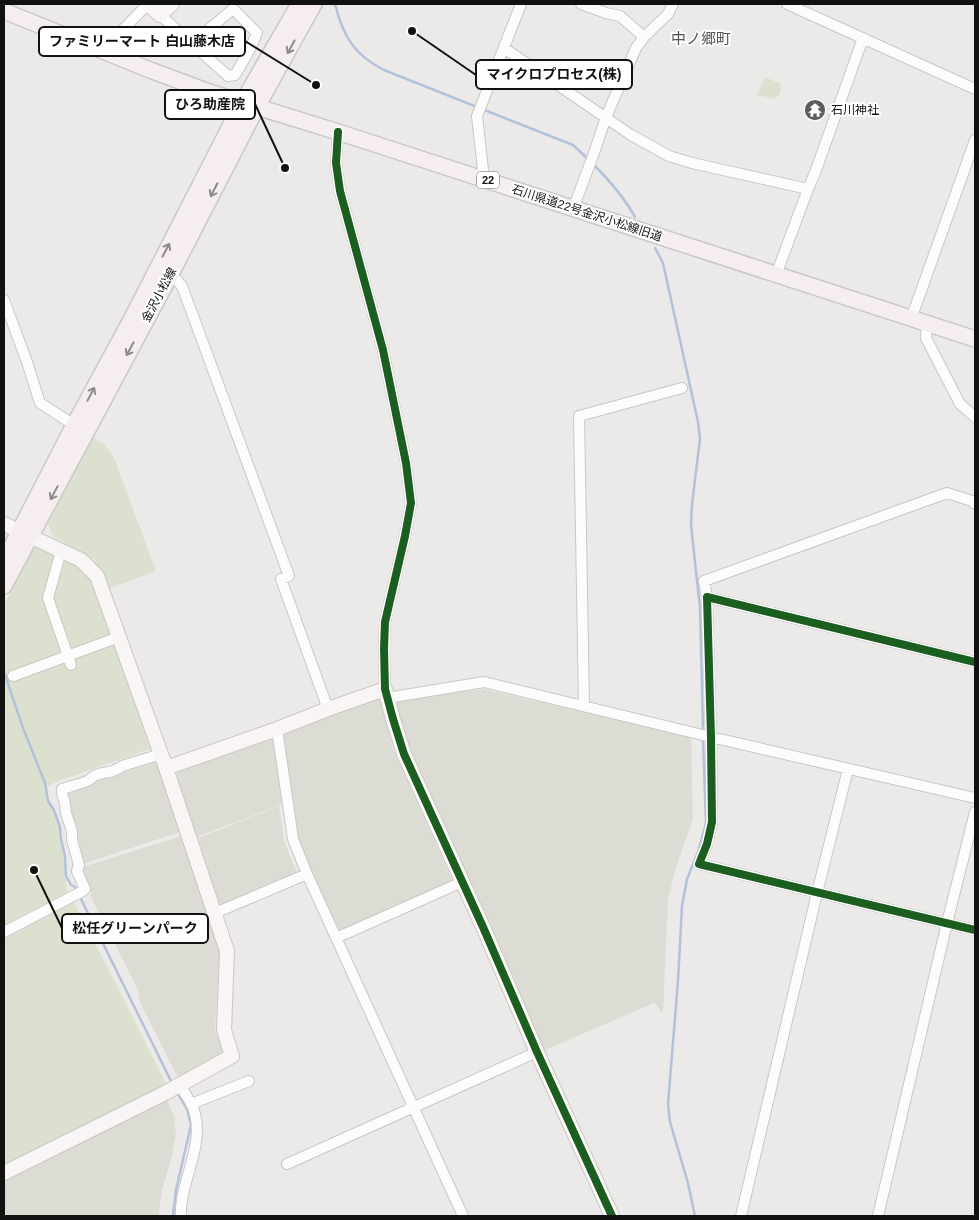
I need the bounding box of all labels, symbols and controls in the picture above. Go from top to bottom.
callout: ファミリーマート 白山藤木店 [39,27,245,56]
district label: 中ノ郷町 [671,30,731,47]
text: ファミリーマート 白山藤木店 [49,33,235,49]
one-way arrow [285,39,295,53]
callout: マイクロプロセス(株) [476,60,632,89]
text: マイクロプロセス(株) [486,66,622,82]
callout: ひろ助産院 [165,90,255,119]
text: ひろ助産院 [175,96,245,112]
temple icon: 石川神社 [803,98,827,122]
place label: 石川神社 [831,103,879,117]
road number: 22 [477,172,499,188]
one-way arrow [209,182,218,197]
street label: 石川県道22号金沢小松線旧道 [510,182,664,244]
one-way arrow [162,243,171,258]
street label: 金沢小松線 [139,265,179,325]
one-way arrow [125,342,135,356]
one-way arrow [87,387,96,402]
one-way arrow [49,485,59,500]
callout: 松任グリーンパーク [62,914,208,943]
text: 松任グリーンパーク [72,920,198,936]

